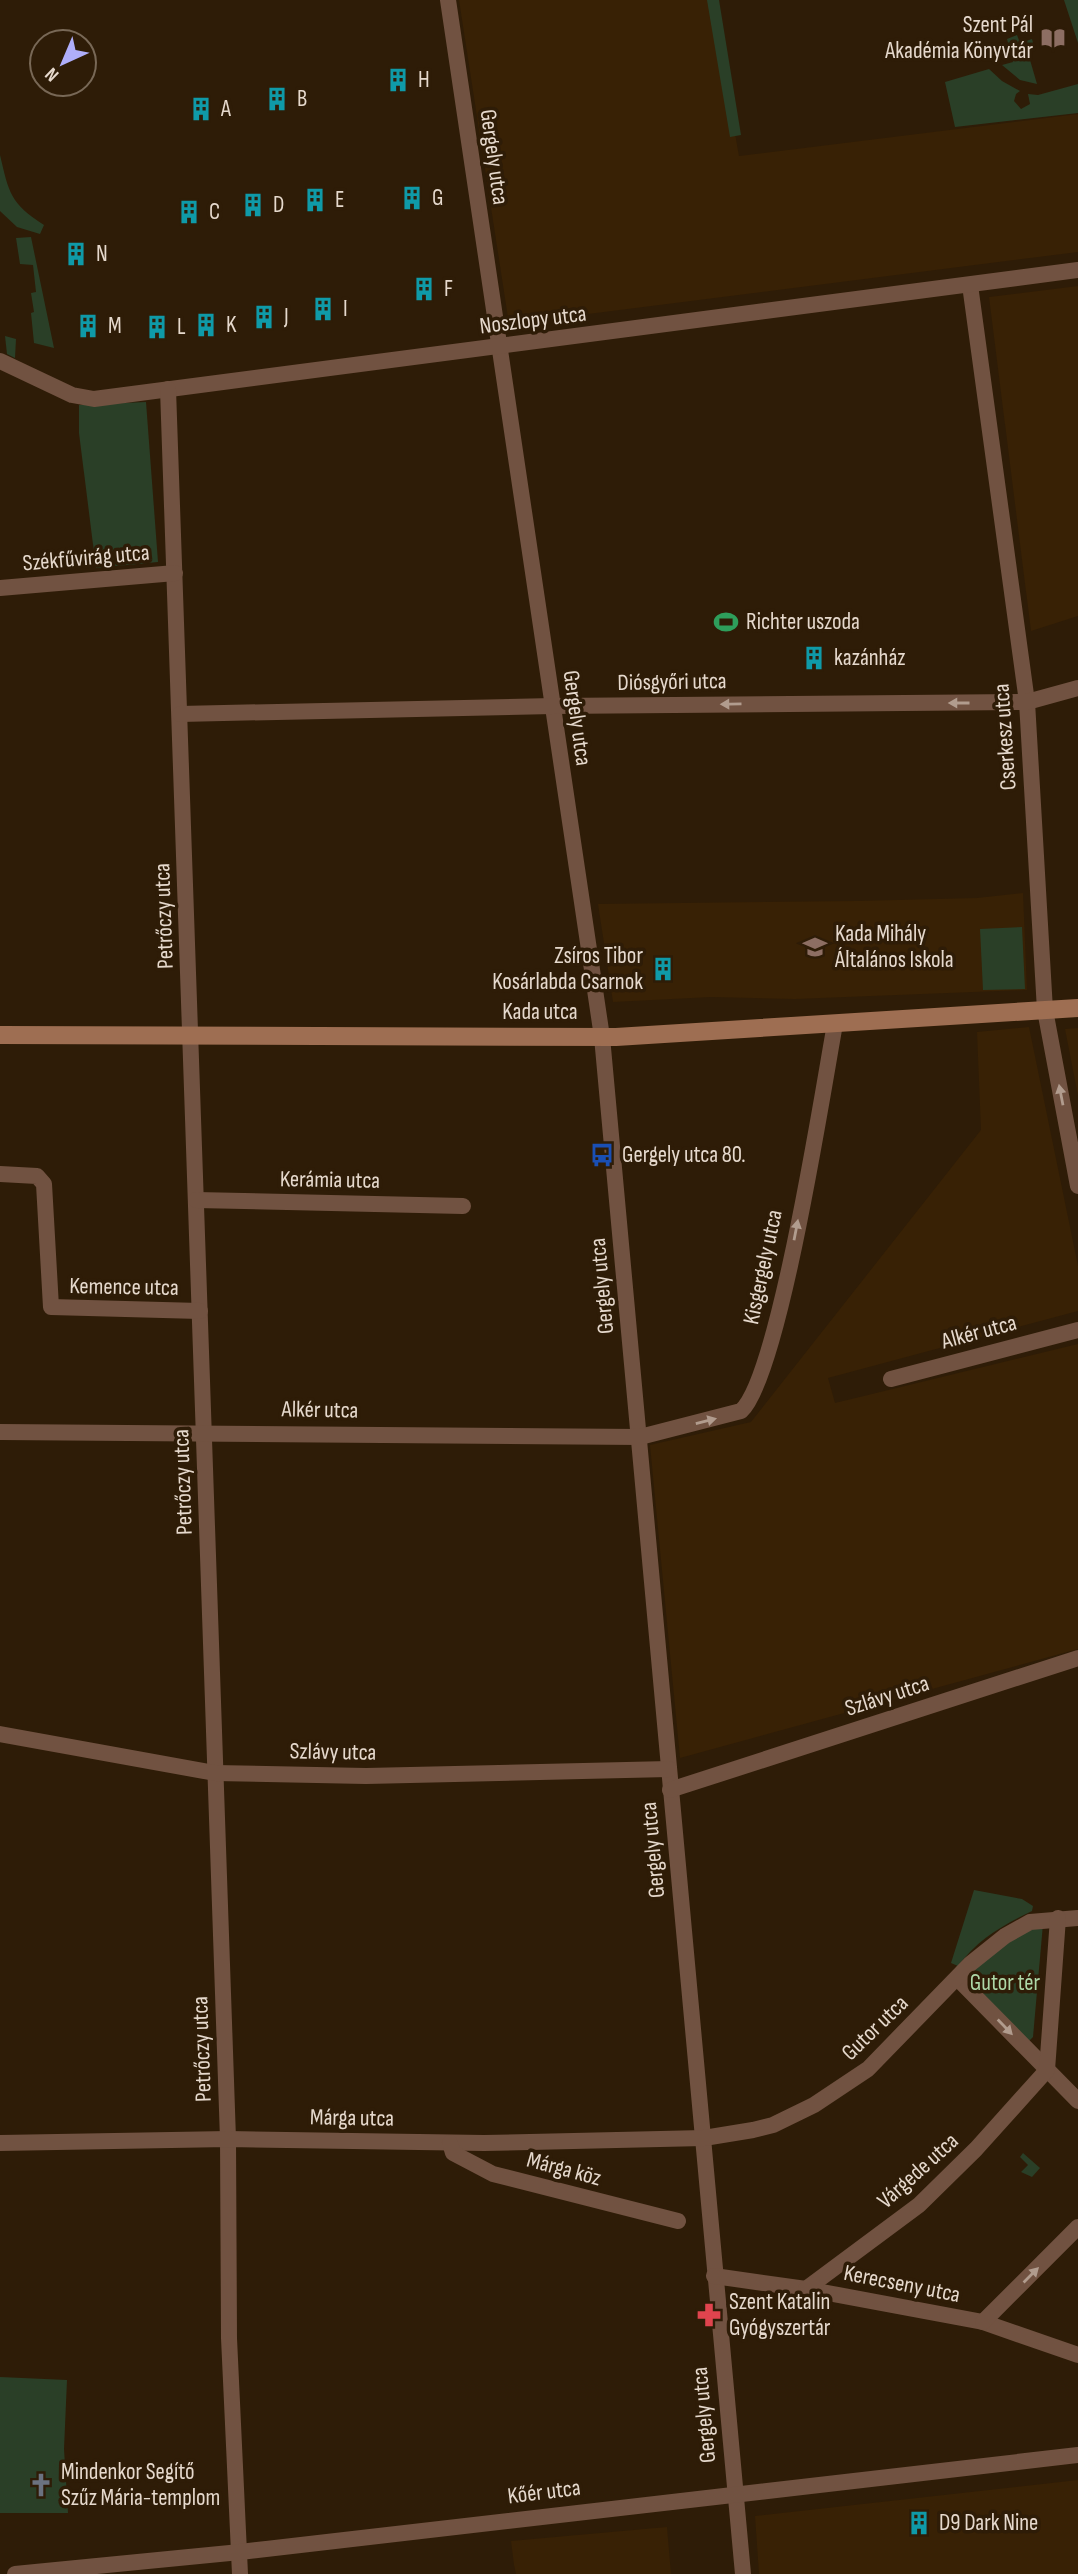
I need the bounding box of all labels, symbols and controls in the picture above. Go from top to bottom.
place label: Szent Pál Akadémia Könyvtár [884,11,1033,65]
library icon: Szent Pál Akadémia Könyvtár [1039,24,1067,52]
north arrow [28,28,98,98]
text: N [41,62,64,86]
building icon: H [384,66,412,94]
place label: H [418,66,430,94]
building icon: B [263,85,291,113]
place label: B [297,85,307,113]
building icon: A [187,95,215,123]
place label: A [220,95,231,123]
street label: Gergely utca [473,107,515,207]
building icon: G [398,184,426,212]
place label: G [432,184,444,212]
building icon: E [301,186,329,214]
place label: E [335,186,344,214]
building icon: D [239,191,267,219]
place label: D [273,191,284,219]
building icon: C [175,198,203,226]
place label: C [209,198,220,226]
building icon: N [62,240,90,268]
place label: N [96,240,108,268]
building icon: F [410,275,438,303]
place label: F [444,275,453,303]
building icon: I [309,295,337,323]
place label: I [343,295,348,323]
street label: Noszlopy utca [478,300,588,340]
building icon: J [250,303,278,331]
place label: J [283,303,289,331]
building icon: K [192,311,220,339]
place label: K [226,311,237,339]
building icon: M [74,312,102,340]
place label: M [108,312,122,340]
building icon: L [143,313,171,341]
place label: L [177,313,186,341]
street label: Székfűvirág utca [21,539,151,577]
sports icon: Richter uszoda [712,608,740,636]
place label: Richter uszoda [746,608,860,636]
building icon: kazánház [800,644,828,672]
place label: kazánház [834,644,906,672]
street label: Diósgyőri utca [617,667,727,697]
street label: Gergely utca [556,668,598,768]
street label: Cserkesz utca [987,683,1023,791]
one-way arrow [947,697,969,708]
one-way arrow [720,698,742,710]
street label: Petrőczy utca [148,863,180,969]
place label: Kada Mihály Általános Iskola [834,920,954,974]
school or university icon: Kada Mihály Általános Iskola [801,933,829,961]
place label: Zsíros Tibor Kosárlabda Csarnok [492,942,643,996]
building icon: Zsíros Tibor Kosárlabda Csarnok [649,955,677,983]
street label: Kada utca [502,998,578,1026]
one-way arrow [1055,1084,1066,1106]
bus stop icon: Gergely utca 80. [588,1141,616,1169]
place label: Gergely utca 80. [622,1141,746,1169]
street label: Kerámia utca [280,1165,380,1195]
street label: Kisgergely utca [737,1207,789,1327]
one-way arrow [790,1219,801,1241]
street label: Gergely utca [584,1237,620,1335]
street label: Kemence utca [69,1272,179,1302]
street label: Alkér utca [937,1309,1020,1356]
street label: Alkér utca [280,1395,359,1425]
one-way arrow [695,1415,717,1426]
street label: Petrőczy utca [167,1429,199,1535]
street label: Szlávy utca [841,1669,933,1723]
street label: Szlávy utca [289,1737,377,1767]
street label: Gergely utca [635,1801,671,1899]
park label: Gutor tér [970,1969,1041,1997]
street label: Gutor utca [836,1989,914,2067]
street label: Petrőczy utca [186,1996,218,2102]
one-way arrow [997,2019,1014,2036]
street label: Márga utca [310,2103,394,2133]
street label: Várgede utca [872,2127,964,2215]
street label: Márga köz [524,2146,604,2192]
street label: Kerecseny utca [841,2259,963,2309]
one-way arrow [1022,2268,1039,2284]
place label: Szent Katalin Gyógyszertár [729,2288,831,2342]
pharmacy icon: Szent Katalin Gyógyszertár [695,2301,723,2329]
street label: Gergely utca [686,2366,722,2464]
place label: Mindenkor Segítő Szűz Mária-templom [61,2458,220,2512]
church icon: Mindenkor Segítő Szűz Mária-templom [27,2471,55,2499]
street label: Kőér utca [506,2474,582,2510]
building icon: D9 Dark Nine [905,2509,933,2537]
place label: D9 Dark Nine [939,2509,1038,2537]

